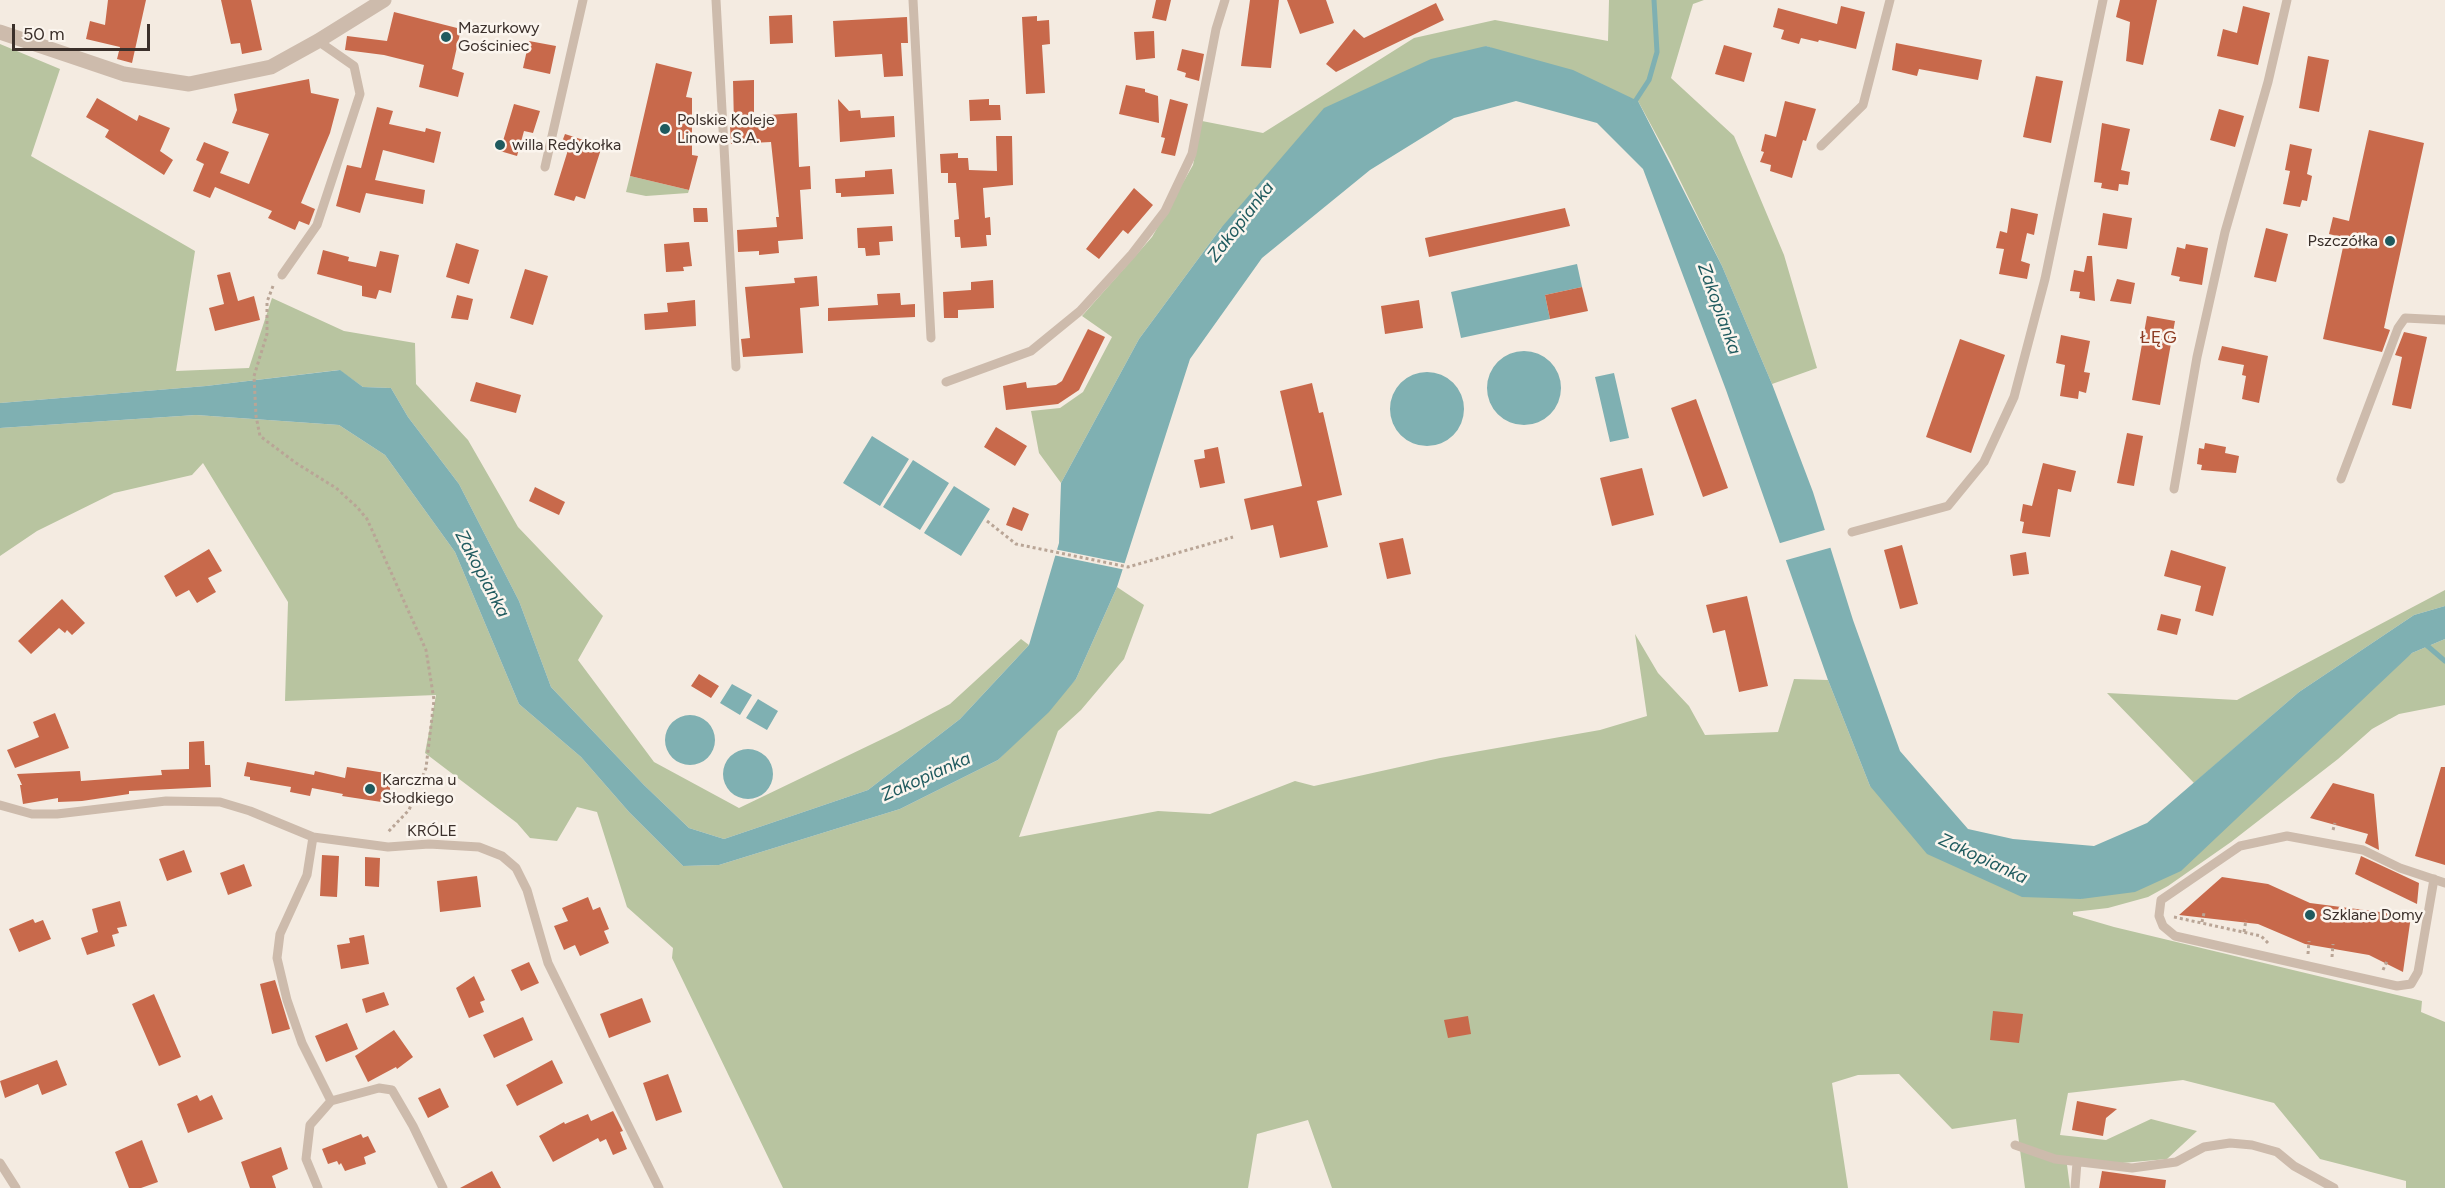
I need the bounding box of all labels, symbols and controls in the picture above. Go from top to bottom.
scale bar [15,12,153,50]
place label: Mazurkowy Gościniec [458,18,540,56]
text: 50 m [23,23,65,45]
marker: Mazurkowy Gościniec [439,30,453,44]
place label: Polskie Koleje Linowe S.A. [677,110,775,148]
marker: Polskie Koleje Linowe S.A. [658,122,672,136]
place label: willa Redykołka [512,135,621,155]
marker: willa Redykołka [493,138,507,152]
water label: Zakopianka [1203,178,1279,266]
place label: Pszczółka [2307,231,2378,251]
marker: Pszczółka [2383,234,2397,248]
water label: Zakopianka [1692,260,1746,358]
district label: ŁĘG [2140,327,2178,349]
water label: Zakopianka [450,527,514,621]
water label: Zakopianka [878,748,974,806]
place label: Karczma u Słodkiego [382,770,456,808]
marker: Karczma u Słodkiego [363,782,377,796]
street label: KRÓLE [407,821,457,841]
water label: Zakopianka [1935,829,2031,889]
place label: Szklane Domy [2322,905,2423,925]
marker: Szklane Domy [2303,908,2317,922]

